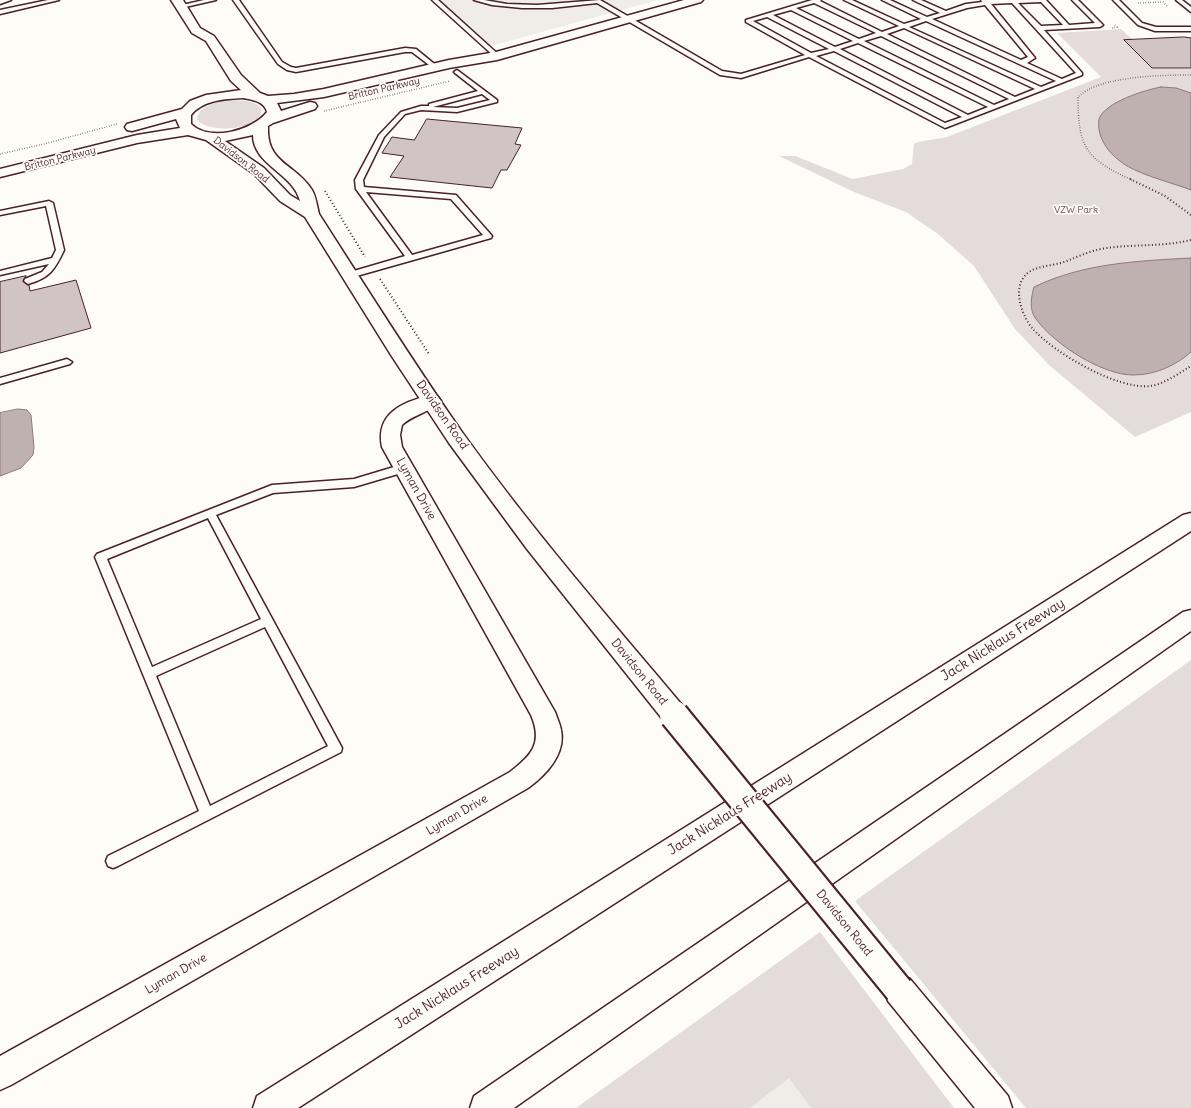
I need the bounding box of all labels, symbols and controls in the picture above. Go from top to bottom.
street label: Britton Parkway [347,75,421,103]
street label: Davidson Road [211,134,271,186]
street label: Britton Parkway [23,144,97,174]
park label: VZW Park [1054,204,1098,216]
street label: Davidson Road [413,378,471,452]
street label: Lyman Drive [393,455,439,523]
street label: Jack Nicklaus Freeway [938,595,1068,685]
street label: Davidson Road [608,636,670,708]
street label: Jack Nicklaus Freeway [665,769,795,859]
street label: Lyman Drive [424,792,490,838]
street label: Davidson Road [813,887,875,959]
street label: Jack Nicklaus Freeway [392,943,522,1033]
street label: Lyman Drive [143,951,209,997]

